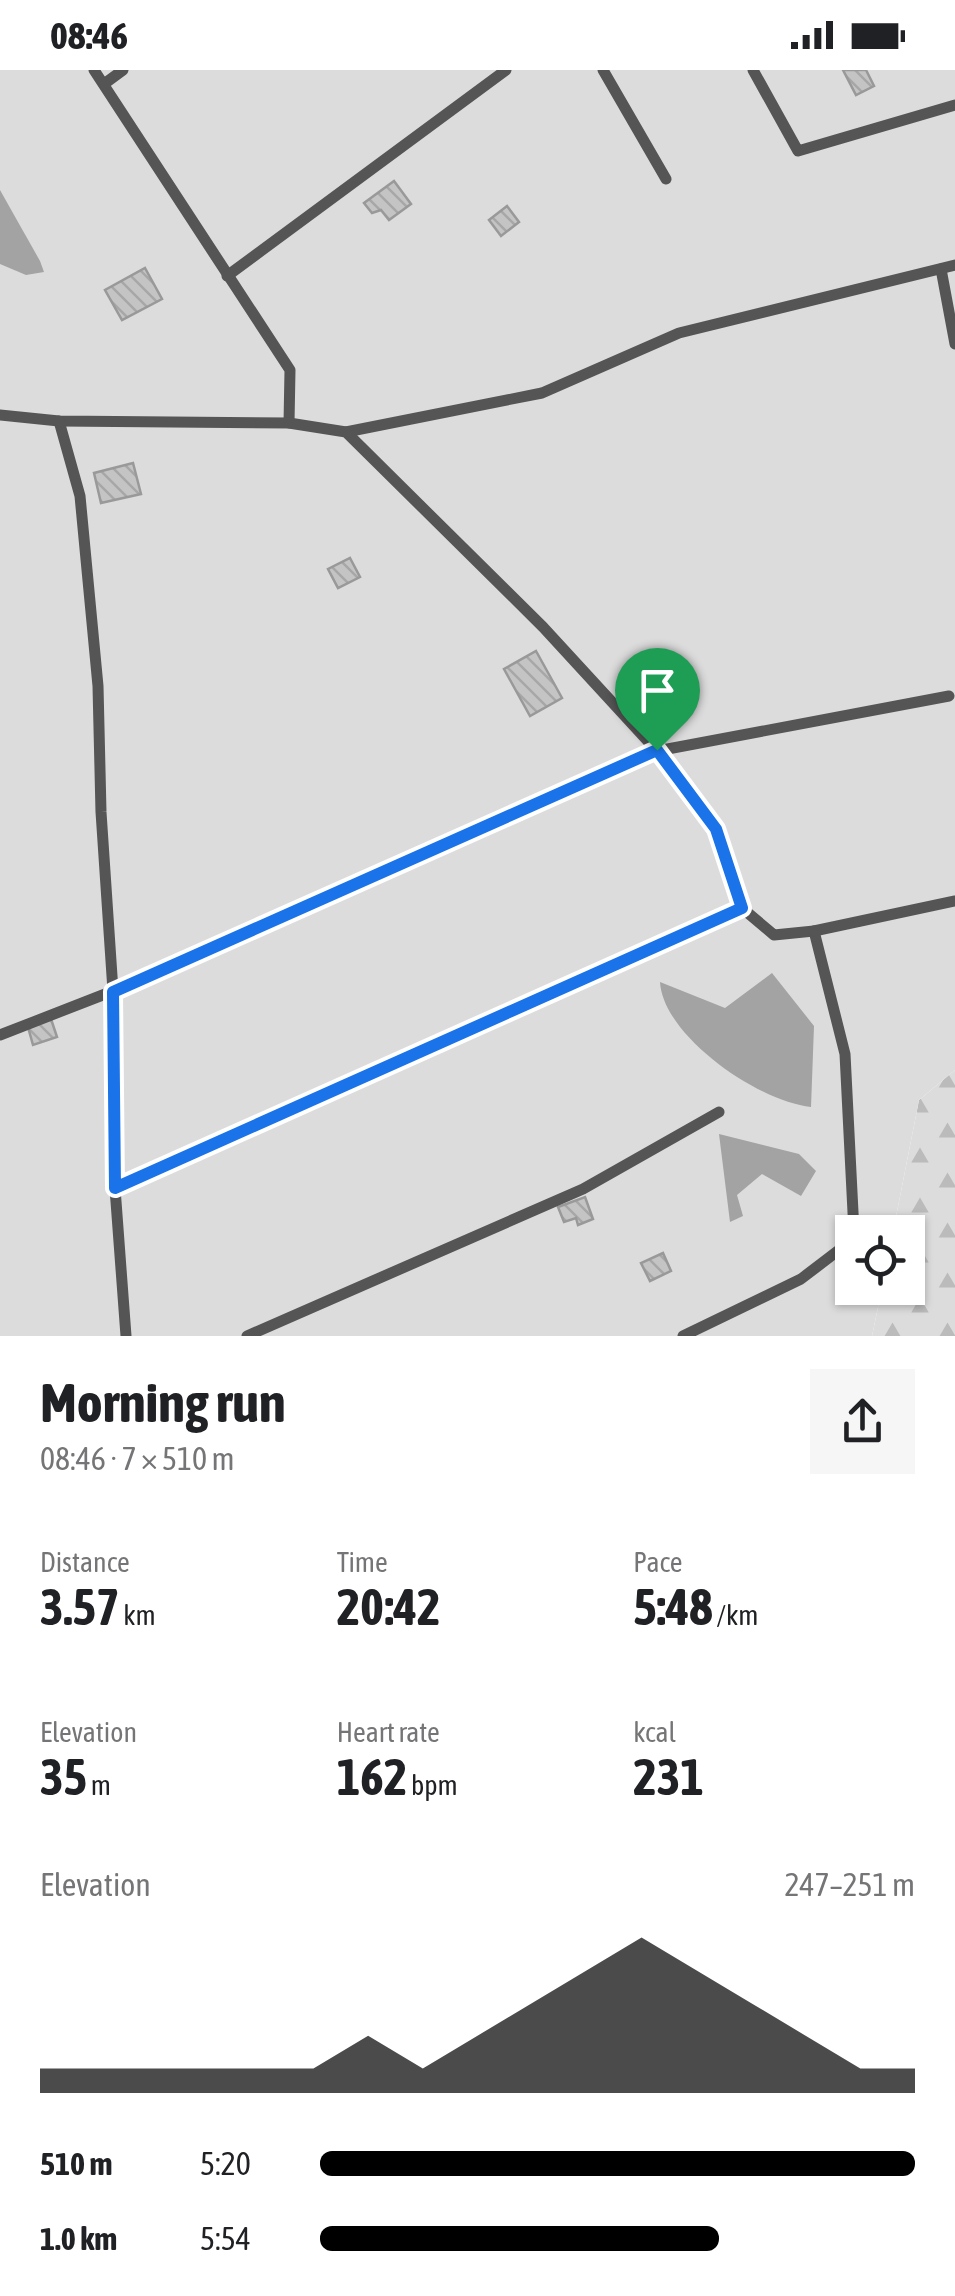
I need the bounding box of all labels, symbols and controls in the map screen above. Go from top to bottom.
text: 08:46 [50,14,128,57]
pin [615,648,700,751]
icon: arrive [630,663,685,718]
map controls [835,1215,925,1305]
button: locate [835,1215,925,1305]
button: share [810,1369,915,1474]
text: Morning run [40,1371,286,1434]
text: 08:46 · 7 × 510 m [40,1440,234,1477]
text: Distance [40,1546,130,1578]
text: Time [337,1546,388,1578]
text: Pace [633,1546,683,1578]
text: 3.57 [40,1578,119,1636]
text: 20:42 [337,1578,441,1636]
text: 5:48 [633,1578,713,1636]
text: km [119,1599,156,1631]
text: /km [713,1599,759,1631]
text: Elevation [40,1716,137,1748]
text: Heart rate [337,1716,440,1748]
text: kcal [633,1716,676,1748]
text: 35 [40,1748,87,1806]
text: 162 [337,1748,407,1806]
text: 231 [633,1748,704,1806]
text: m [87,1769,111,1801]
text: bpm [407,1769,458,1801]
text: Elevation [40,1866,151,1903]
text: 247–251 m [785,1866,915,1903]
text: 510 m [40,2145,113,2182]
text: 5:20 [200,2145,251,2182]
text: 1.0 km [40,2220,117,2257]
text: 5:54 [200,2220,251,2257]

